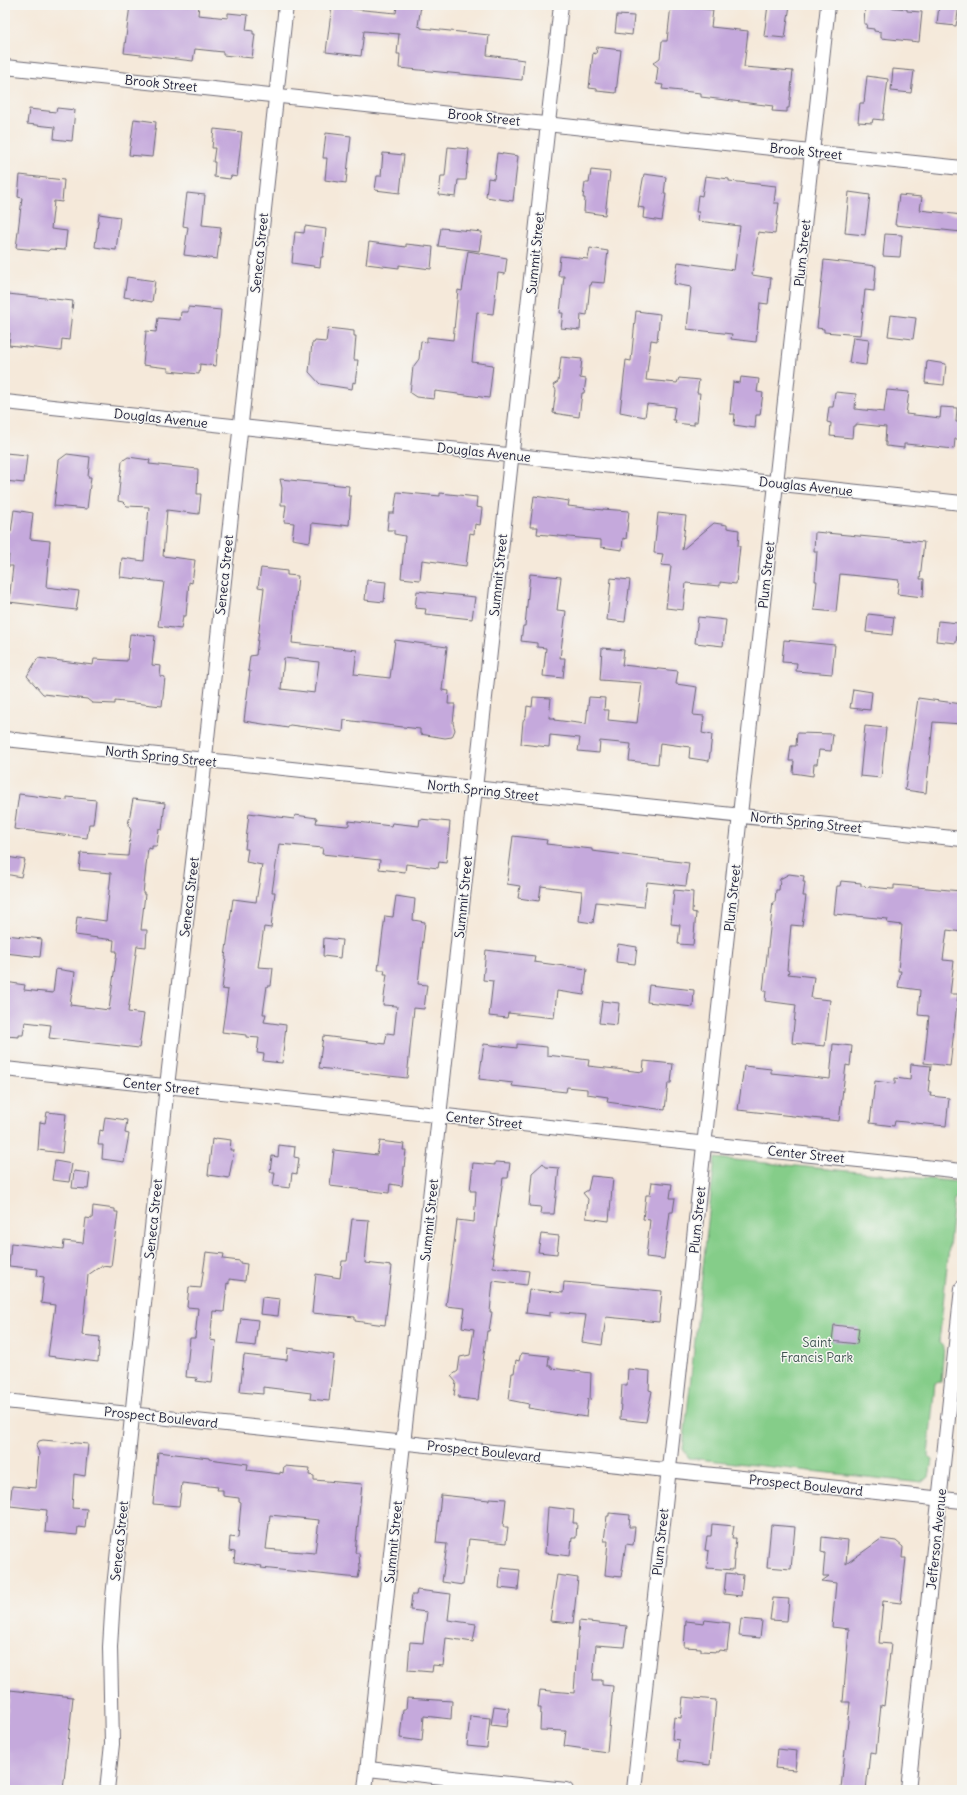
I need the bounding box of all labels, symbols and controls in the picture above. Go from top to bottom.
street label: Brook Street [124,71,199,96]
street label: Brook Street [447,105,522,130]
street label: Brook Street [769,139,844,164]
street label: Summit Street [523,210,548,295]
street label: Seneca Street [247,212,272,294]
street label: Plum Street [791,218,815,288]
street label: Douglas Avenue [113,405,209,432]
street label: Douglas Avenue [436,439,532,466]
street label: Douglas Avenue [758,473,854,500]
street label: Summit Street [486,532,511,617]
street label: Seneca Street [212,534,237,616]
street label: Plum Street [755,540,779,610]
street label: North Spring Street [104,742,218,771]
street label: North Spring Street [426,776,540,805]
street label: North Spring Street [749,808,863,837]
street label: Summit Street [451,854,476,939]
street label: Seneca Street [176,855,203,938]
street label: Plum Street [721,863,745,933]
street label: Center Street [122,1074,201,1099]
street label: Center Street [445,1108,524,1133]
street label: Center Street [767,1142,846,1167]
street label: Summit Street [417,1177,442,1262]
street label: Seneca Street [141,1178,166,1260]
street label: Plum Street [686,1185,710,1255]
park label: Saint Francis Park [781,1334,854,1366]
street label: Prospect Boulevard [103,1403,219,1432]
street label: Prospect Boulevard [426,1437,542,1466]
street label: Prospect Boulevard [748,1471,864,1500]
street label: Jefferson Avenue [923,1488,950,1590]
street label: Summit Street [381,1499,406,1584]
street label: Seneca Street [107,1500,132,1582]
street label: Plum Street [649,1507,673,1577]

